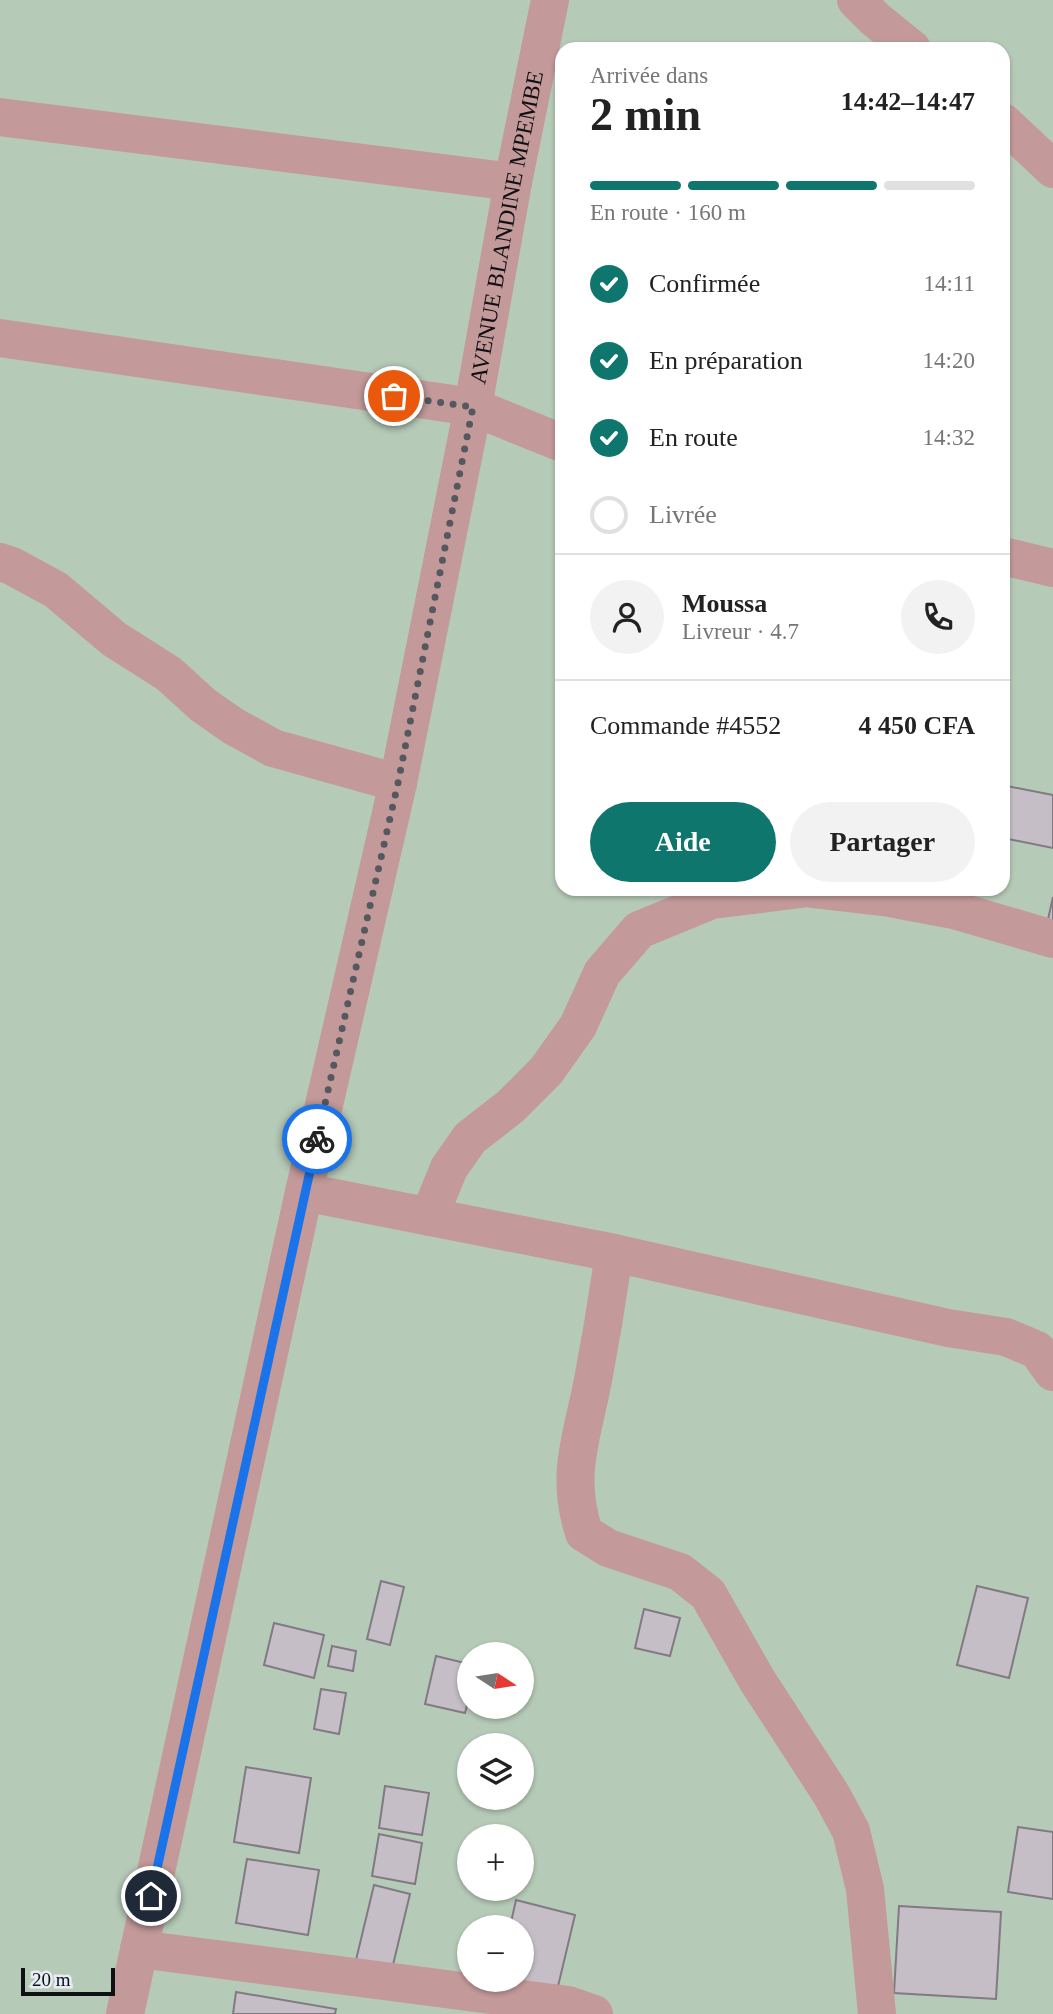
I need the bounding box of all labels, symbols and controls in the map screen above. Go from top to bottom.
text: Arrivée dans [590,63,708,88]
street label: AVENUE BLANDINE MPEMBE [465,69,548,386]
text: 14:42–14:47 [841,87,975,116]
text: 2 min [590,89,701,140]
text: En route · 160 m [590,200,746,225]
icon: check [590,265,628,303]
text: Confirmée [649,269,760,298]
text: 14:11 [923,271,975,296]
icon: check [590,342,628,380]
text: En préparation [649,346,803,375]
text: 14:20 [923,348,975,373]
pin [364,366,424,426]
icon: bag [375,377,413,415]
icon: check [590,419,628,457]
text: En route [649,423,738,452]
text: 14:32 [923,425,975,450]
text: Livrée [649,500,717,529]
button: person [590,580,664,654]
button: phone [901,580,975,654]
text: Moussa [682,589,767,618]
text: Livreur · 4.7 [682,619,799,644]
text: Commande #4552 [590,711,781,740]
text: 4 450 CFA [858,711,975,740]
button: Aide [590,802,776,882]
button: Partager [790,802,975,882]
courier [282,1104,352,1174]
icon: bike [298,1120,336,1158]
north arrow [457,1642,534,1718]
map controls [457,1642,534,1992]
button: layers [457,1733,534,1810]
button: + [457,1824,534,1901]
pin [121,1866,181,1926]
icon: home [132,1877,170,1915]
button: − [457,1915,534,1992]
scale bar [21,1965,116,1997]
text: 20 m [32,1969,71,1990]

